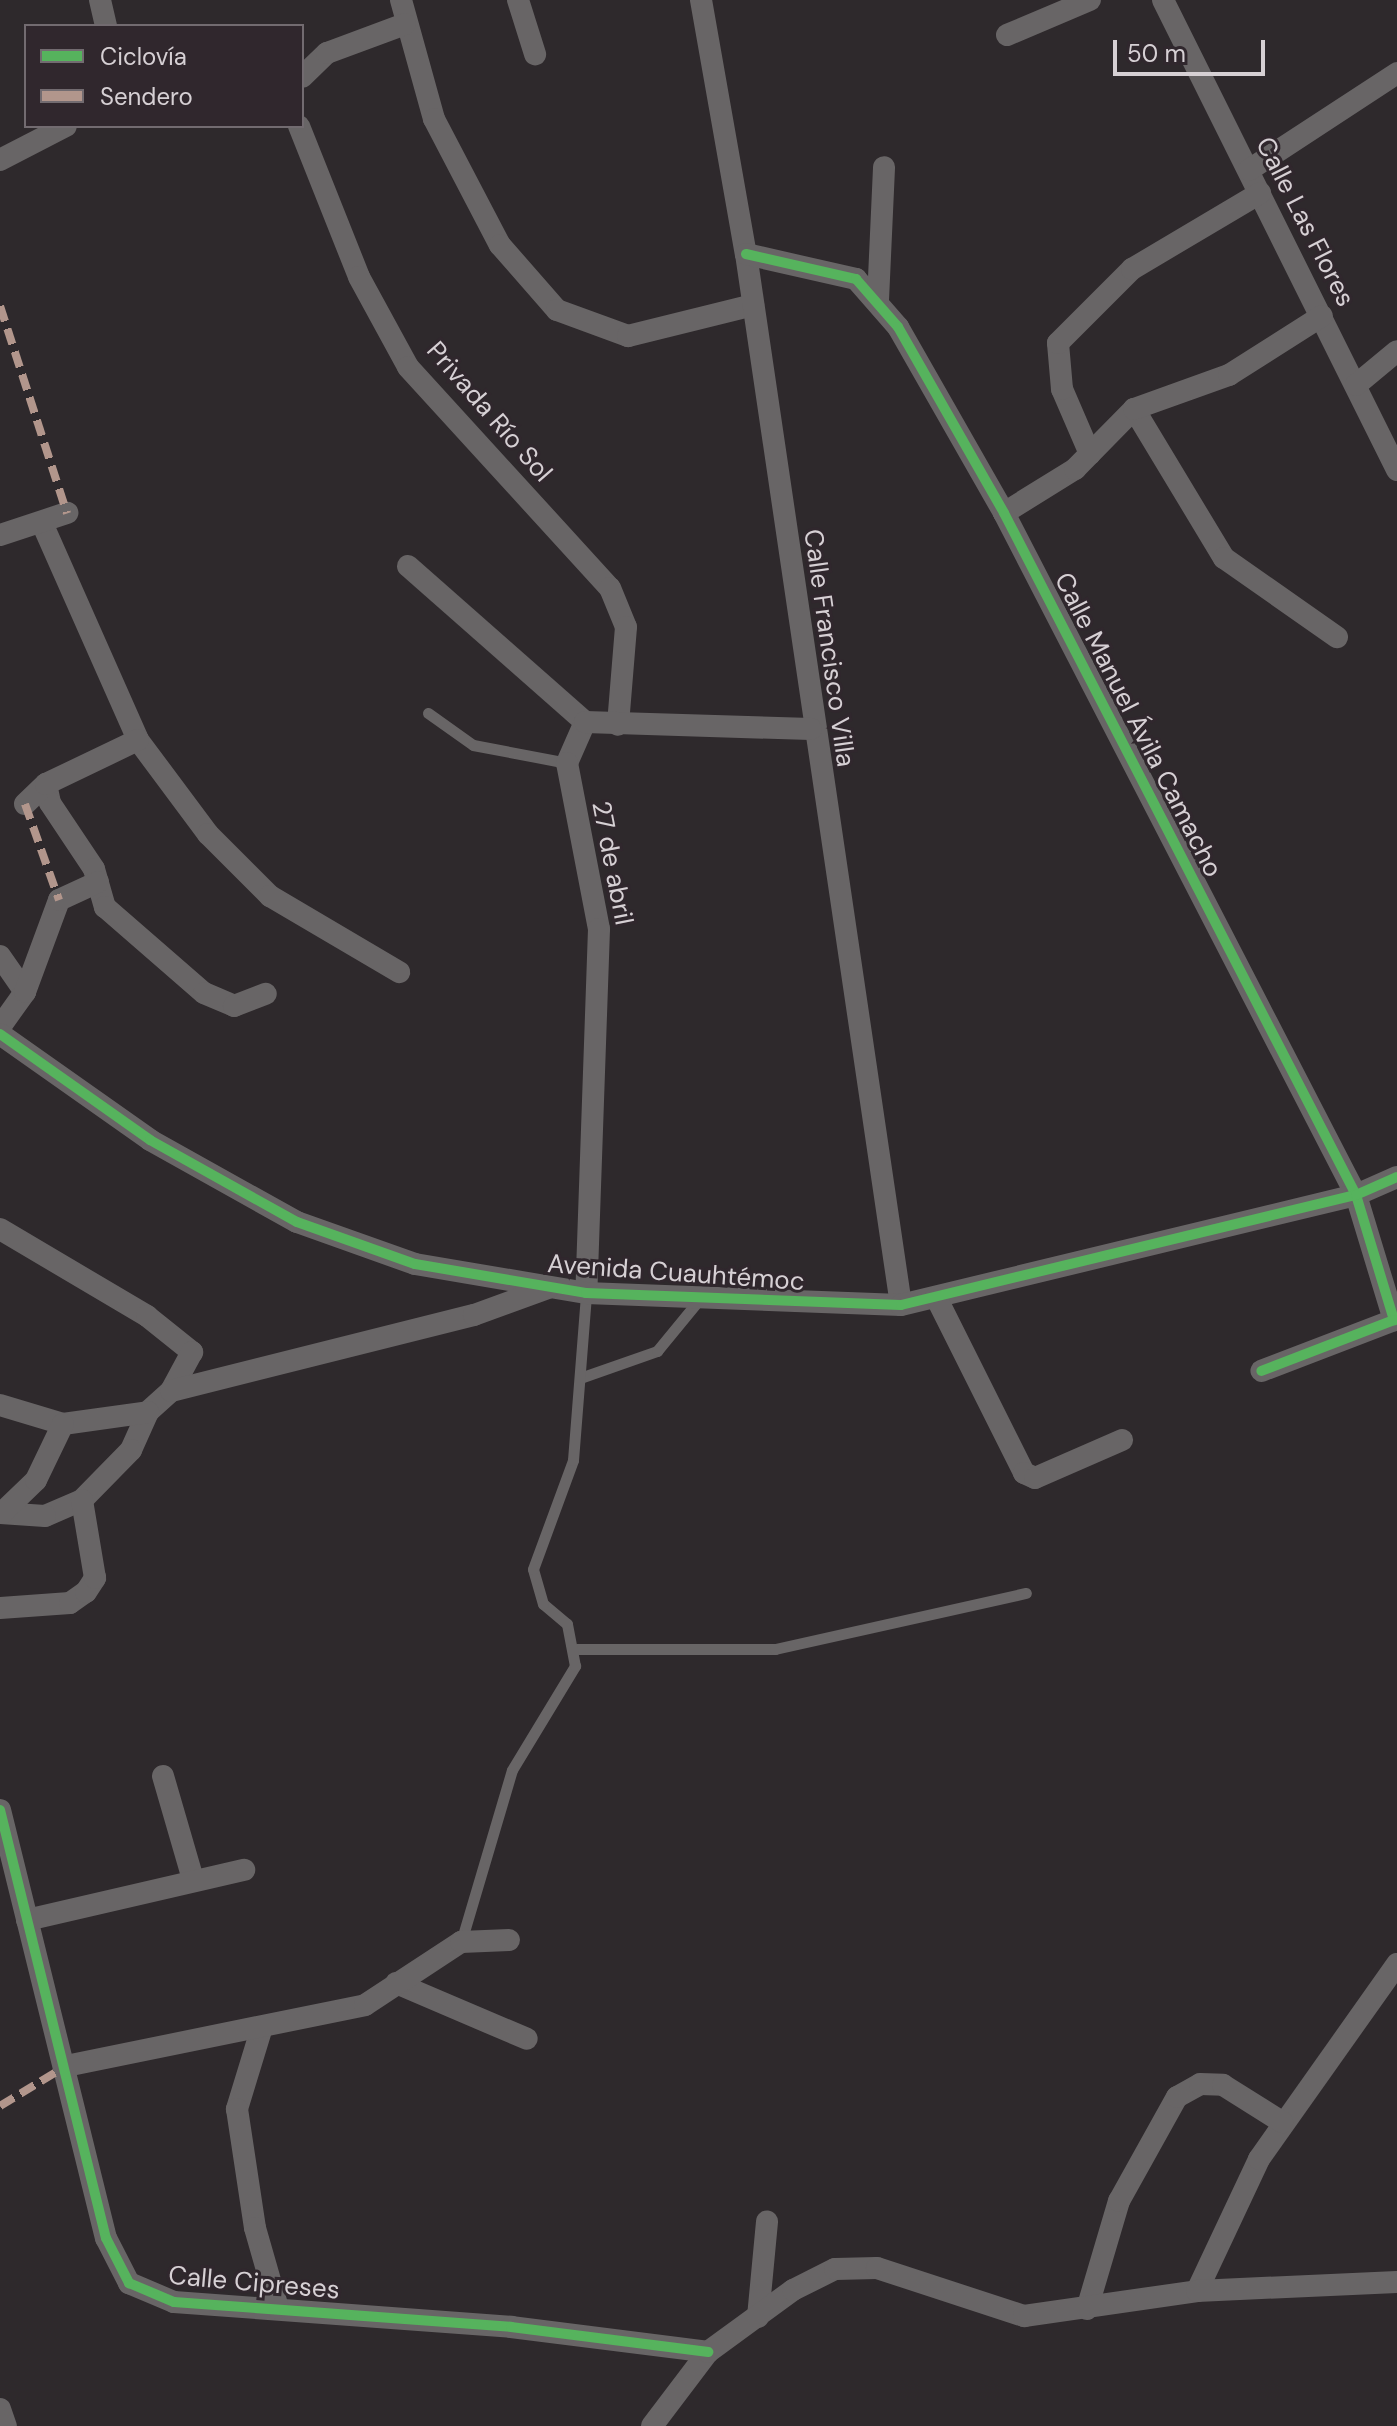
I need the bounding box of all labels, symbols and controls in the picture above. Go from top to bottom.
legend [24,24,304,128]
scale bar [1117,24,1269,74]
text: 50 m [1127,38,1186,69]
text: Ciclovía [100,41,187,72]
text: Sendero [100,81,193,112]
street label: Calle Las Flores [1249,132,1361,312]
street label: Privada Río Sol [420,336,558,488]
street label: Calle Francisco Villa [797,527,861,769]
street label: Calle Manuel Ávila Camacho [1047,568,1229,882]
street label: 27 de abril [585,798,639,928]
street label: Avenida Cuauhtémoc [546,1248,806,1298]
street label: Calle Cipreses [167,2260,341,2306]

